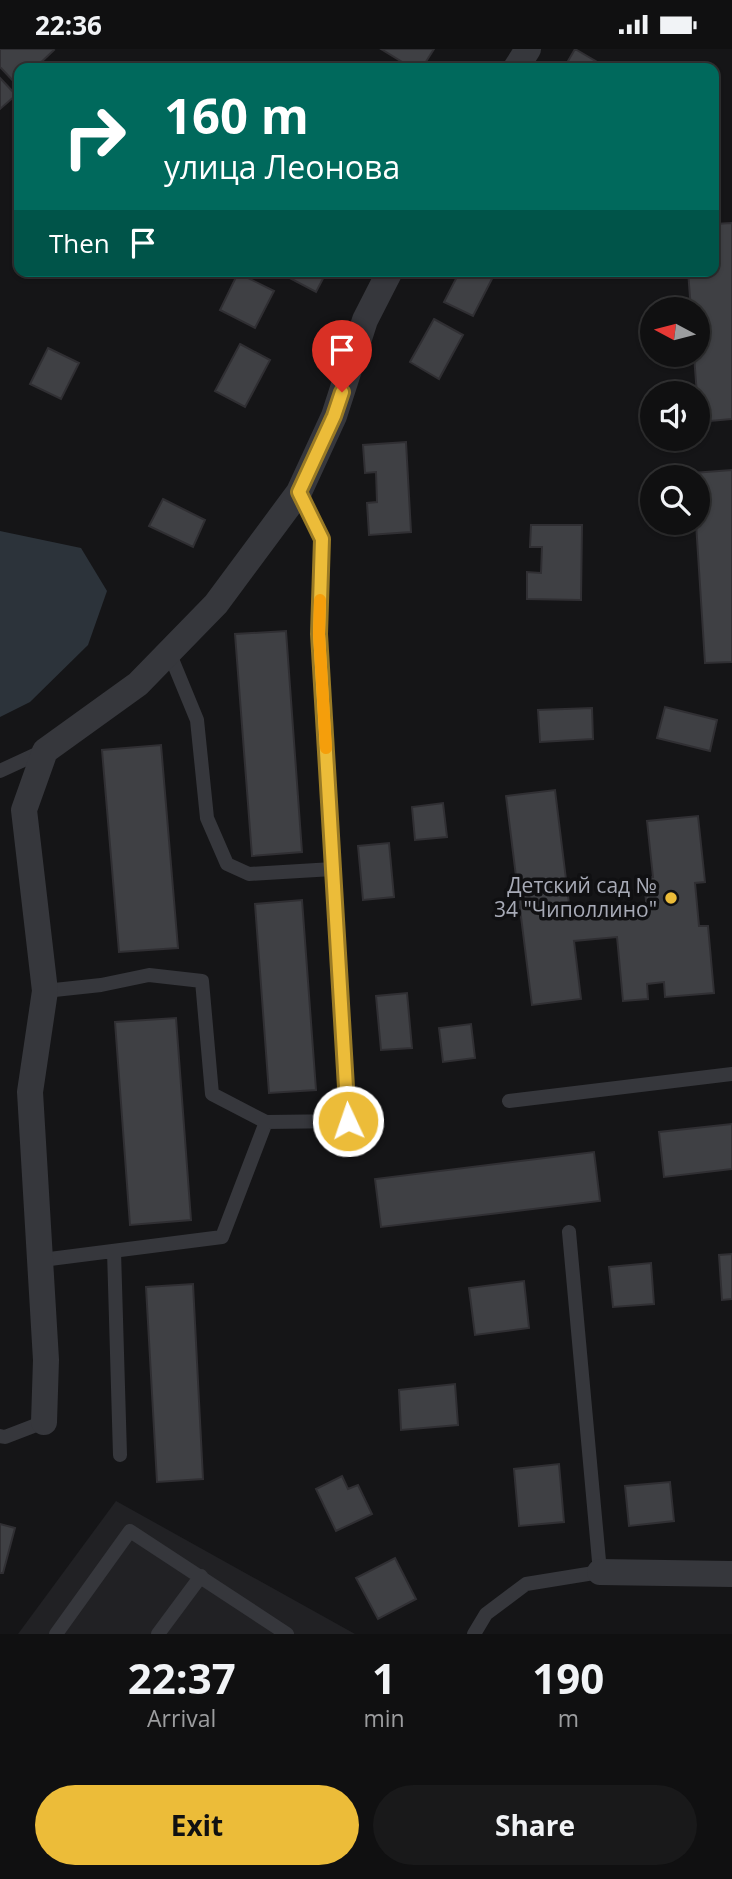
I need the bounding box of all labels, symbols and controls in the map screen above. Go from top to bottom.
text: 22:36 [35,7,102,43]
text: 160 m [164,82,309,148]
icon: right [49,91,140,182]
text: улица Леонова [164,145,400,188]
icon: arrive [124,224,162,262]
text: Then [49,225,110,261]
north arrow [640,297,710,367]
map controls [640,297,710,535]
pin [312,320,372,392]
icon: arrive [323,331,361,369]
button: sound [640,381,710,451]
button: search [640,465,710,535]
place label: Детский сад № 34 "Чиполлино" [494,871,657,923]
marker: Детский сад № 34 "Чиполлино" [663,890,679,906]
position arrow [311,1084,385,1158]
text: 22:37 [128,1649,236,1706]
text: 1 [372,1649,396,1706]
text: 190 [532,1649,604,1706]
text: Arrival [147,1702,216,1734]
text: min [363,1702,405,1734]
text: m [558,1702,579,1734]
button: Exit [35,1785,359,1865]
button: Share [373,1785,697,1865]

